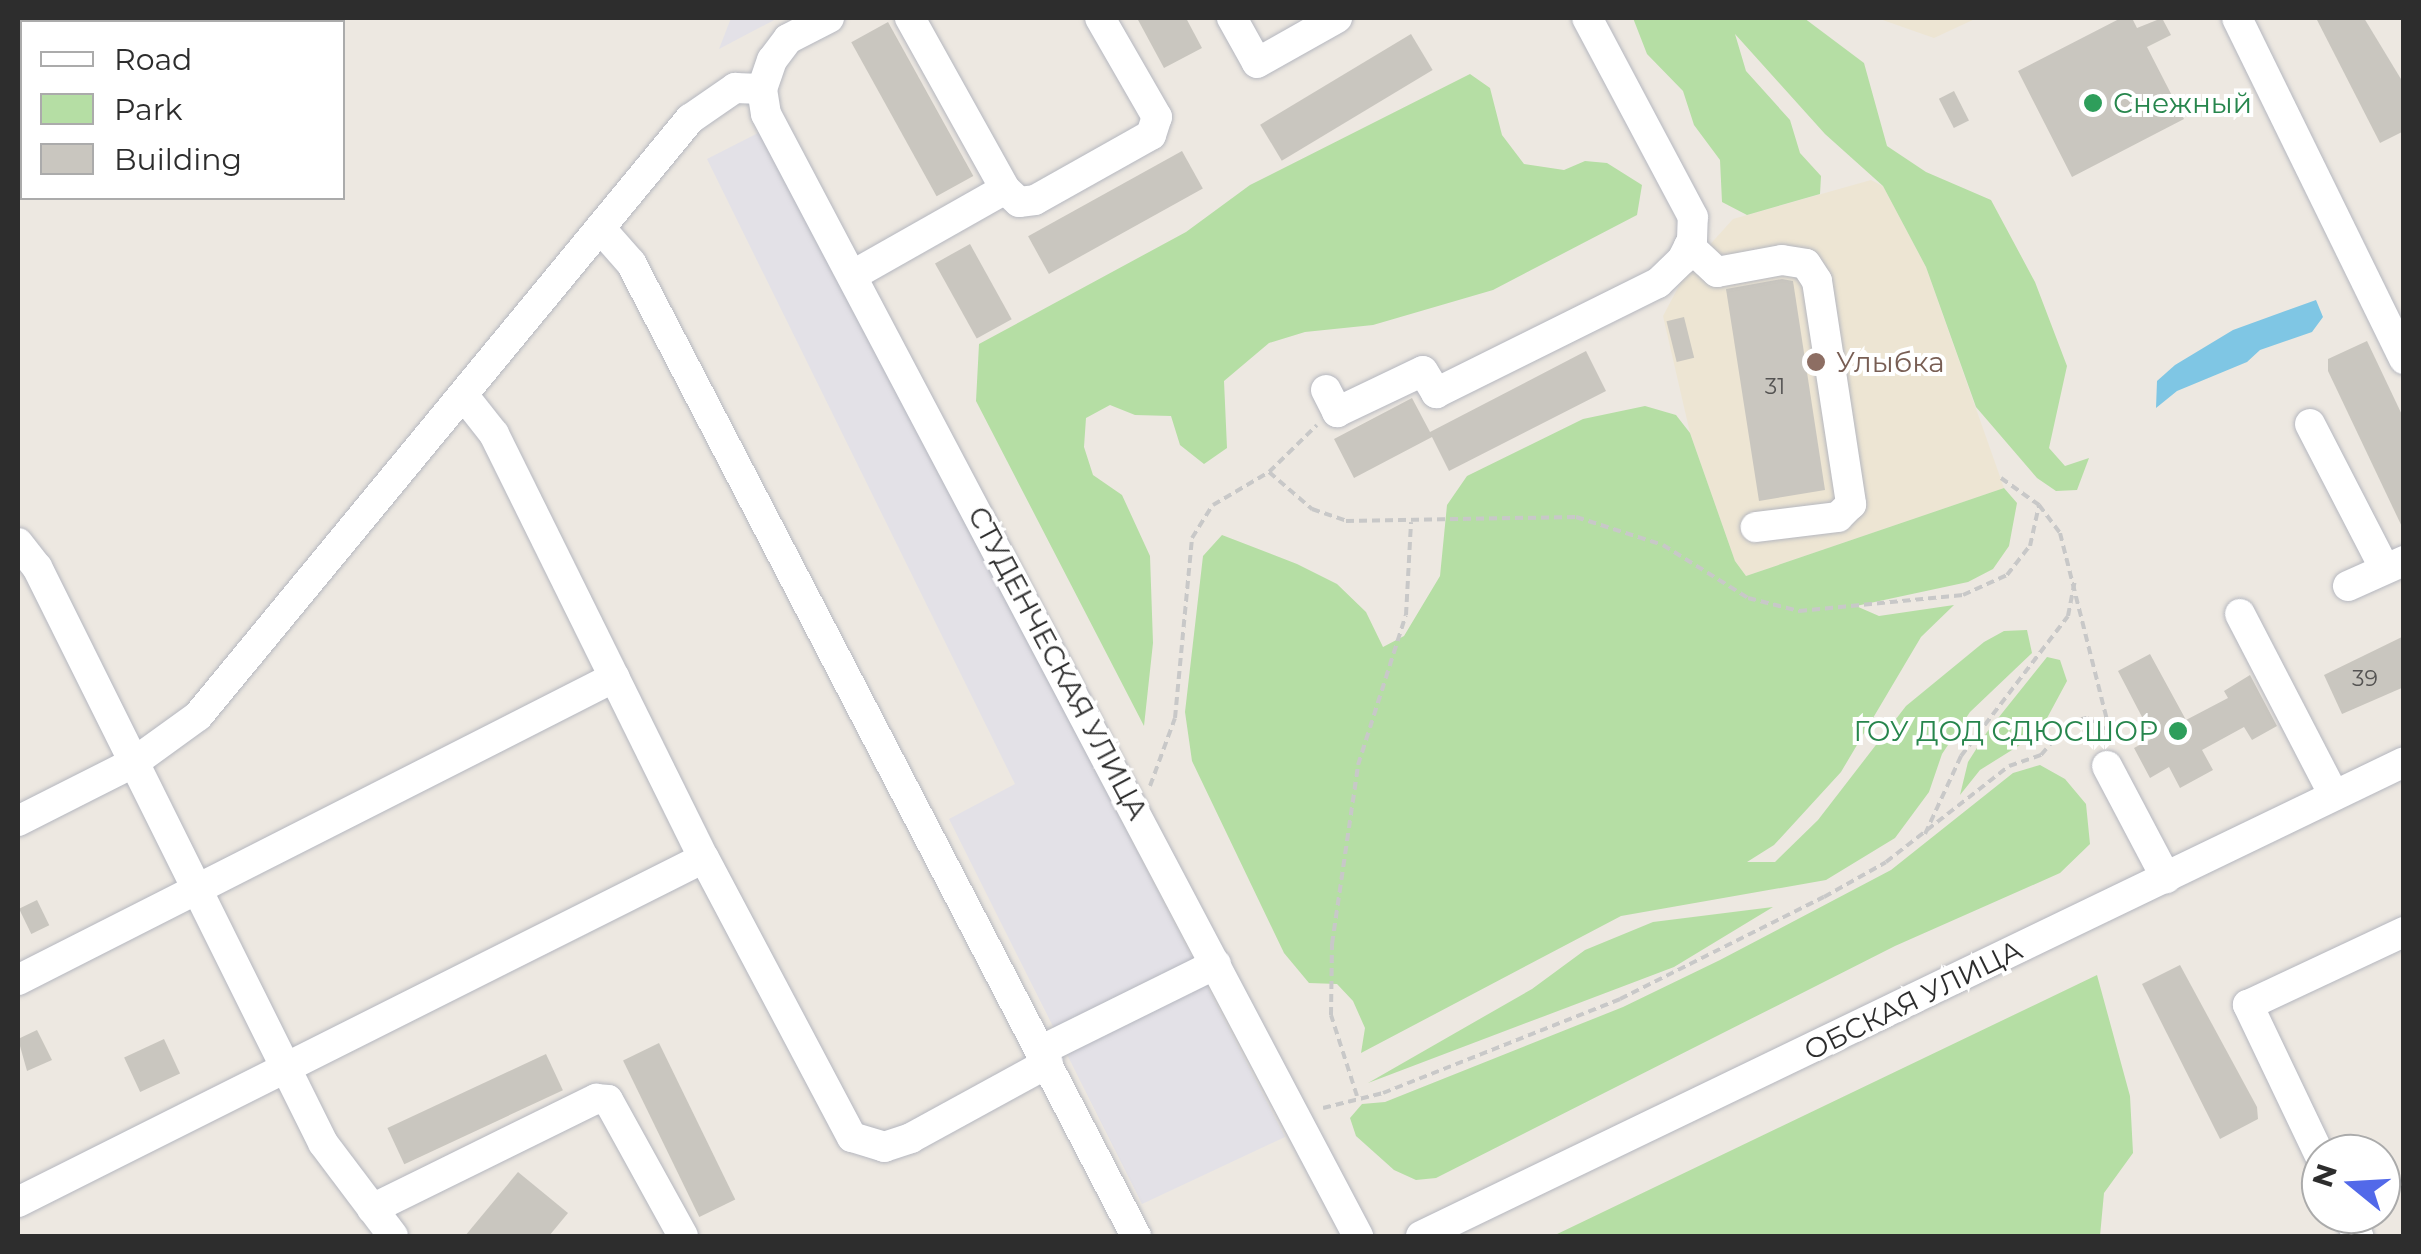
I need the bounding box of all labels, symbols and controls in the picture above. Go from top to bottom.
legend [20,20,345,200]
text: Road [114,41,192,78]
place label: Снежный [2113,86,2252,120]
text: Park [114,91,183,128]
marker: Снежный [2082,92,2104,114]
text: Building [114,141,242,178]
place label: Улыбка [1836,345,1944,379]
marker: Улыбка [1805,351,1827,373]
house number: 31 [1765,374,1785,400]
street label: СТУДЕНЧЕСКАЯ УЛИЦА [961,501,1155,825]
house number: 39 [2352,666,2378,692]
place label: ГОУ ДОД СДЮСШОР [1853,714,2158,748]
marker: ГОУ ДОД СДЮСШОР [2167,720,2189,742]
street label: ОБСКАЯ УЛИЦА [1799,933,2027,1067]
north arrow [2301,1134,2401,1234]
text: N [2305,1159,2344,1191]

